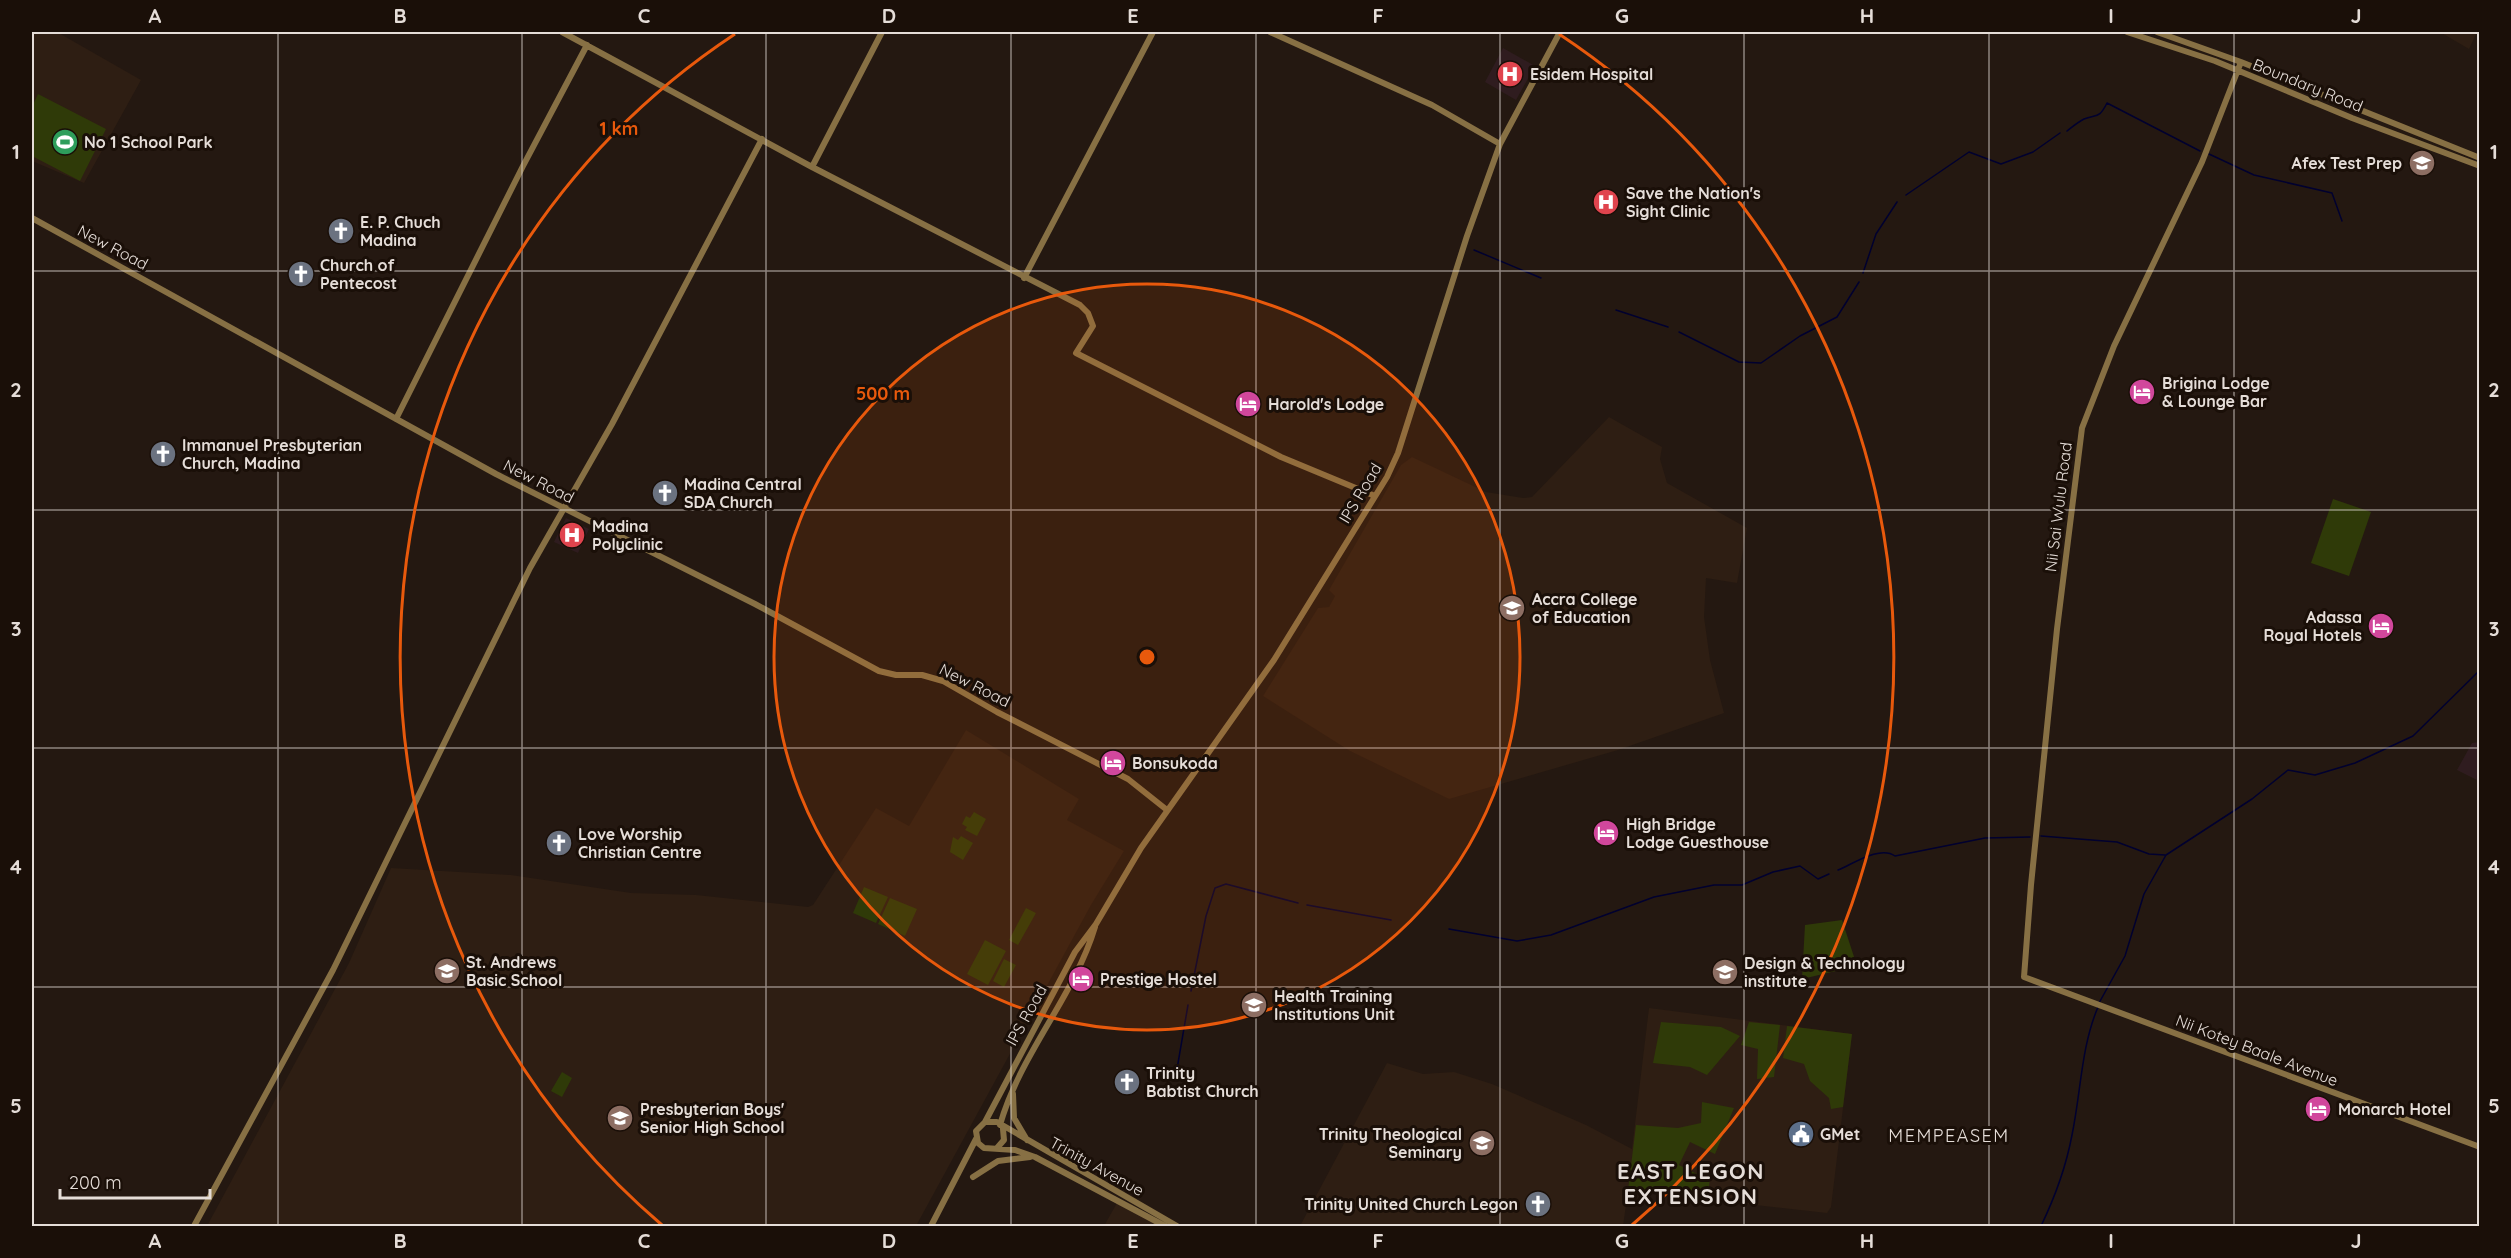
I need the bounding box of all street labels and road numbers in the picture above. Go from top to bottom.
street label: Boundary Road [2250,54,2366,116]
street label: New Road [74,220,152,274]
street label: Nii Sai Wulu Road [2040,441,2076,573]
street label: New Road [500,455,578,507]
street label: IPS Road [1334,459,1386,527]
street label: New Road [936,659,1014,711]
street label: IPS Road [1001,981,1051,1049]
street label: Nii Kotey Baale Avenue [2173,1010,2341,1090]
street label: Trinity Avenue [1046,1132,1148,1200]

